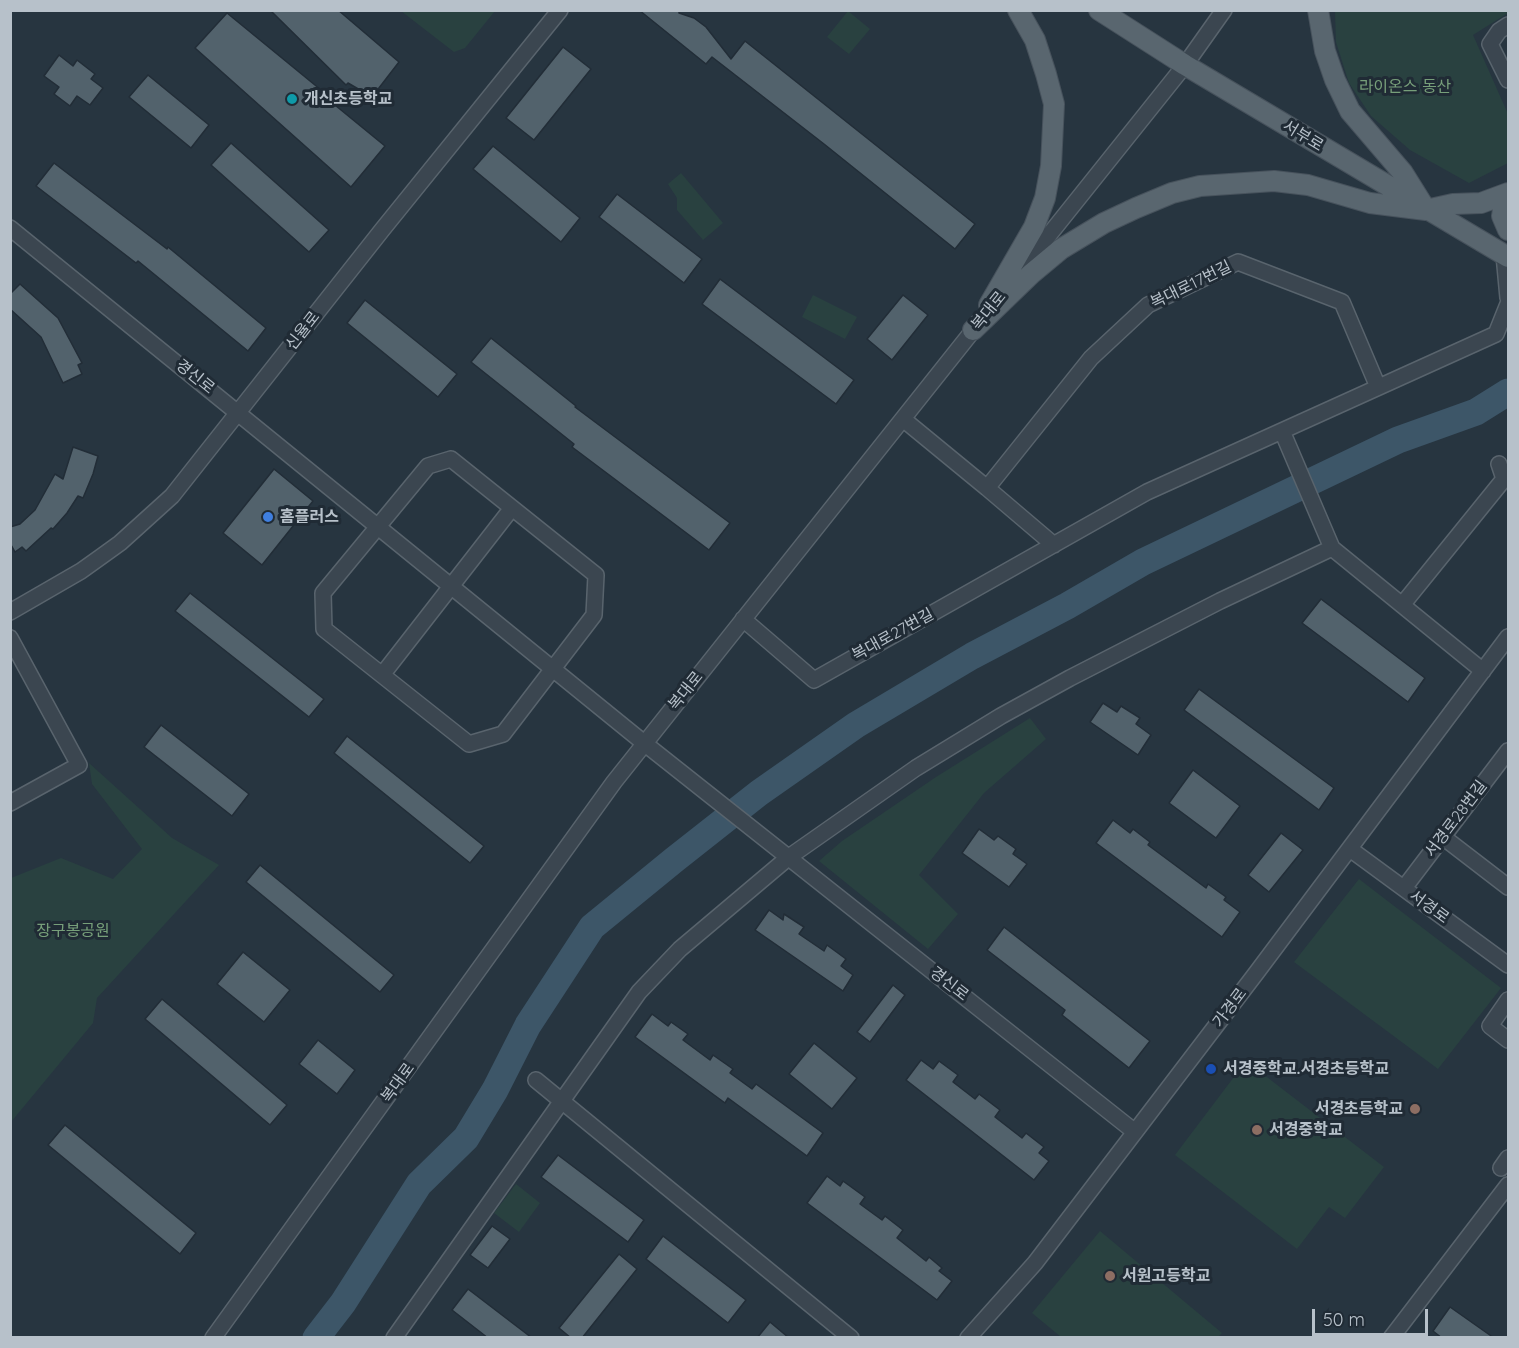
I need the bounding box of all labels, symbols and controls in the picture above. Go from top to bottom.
park label: 라이온스 동산 [1359,77,1451,97]
place label: 개신초등학교 [304,89,392,109]
marker: 개신초등학교 [285,92,299,106]
street label: 서부로 [1279,116,1327,156]
street label: 복대로17번길 [1147,257,1235,313]
street label: 복대로 [968,288,1010,334]
street label: 신율로 [282,308,324,354]
street label: 경신로 [172,356,218,398]
place label: 홈플러스 [280,507,339,527]
marker: 홈플러스 [261,510,275,524]
street label: 복대로27번길 [849,605,937,665]
street label: 복대로 [665,668,707,714]
street label: 서경로28번길 [1421,777,1491,861]
street label: 서경로 [1405,886,1453,928]
park label: 장구봉공원 [36,921,110,941]
street label: 경신로 [926,963,972,1005]
street label: 가경로 [1209,985,1251,1031]
street label: 복대로 [377,1059,419,1107]
place label: 서경중학교.서경초등학교 [1223,1059,1389,1079]
marker: 서경중학교.서경초등학교 [1204,1062,1218,1076]
place label: 서경초등학교 [1315,1099,1403,1119]
marker: 서경초등학교 [1408,1102,1422,1116]
place label: 서경중학교 [1269,1120,1343,1140]
marker: 서경중학교 [1250,1123,1264,1137]
place label: 서원고등학교 [1122,1266,1210,1286]
marker: 서원고등학교 [1103,1269,1117,1283]
scale bar [1315,1297,1430,1335]
text: 50 m [1323,1308,1365,1331]

